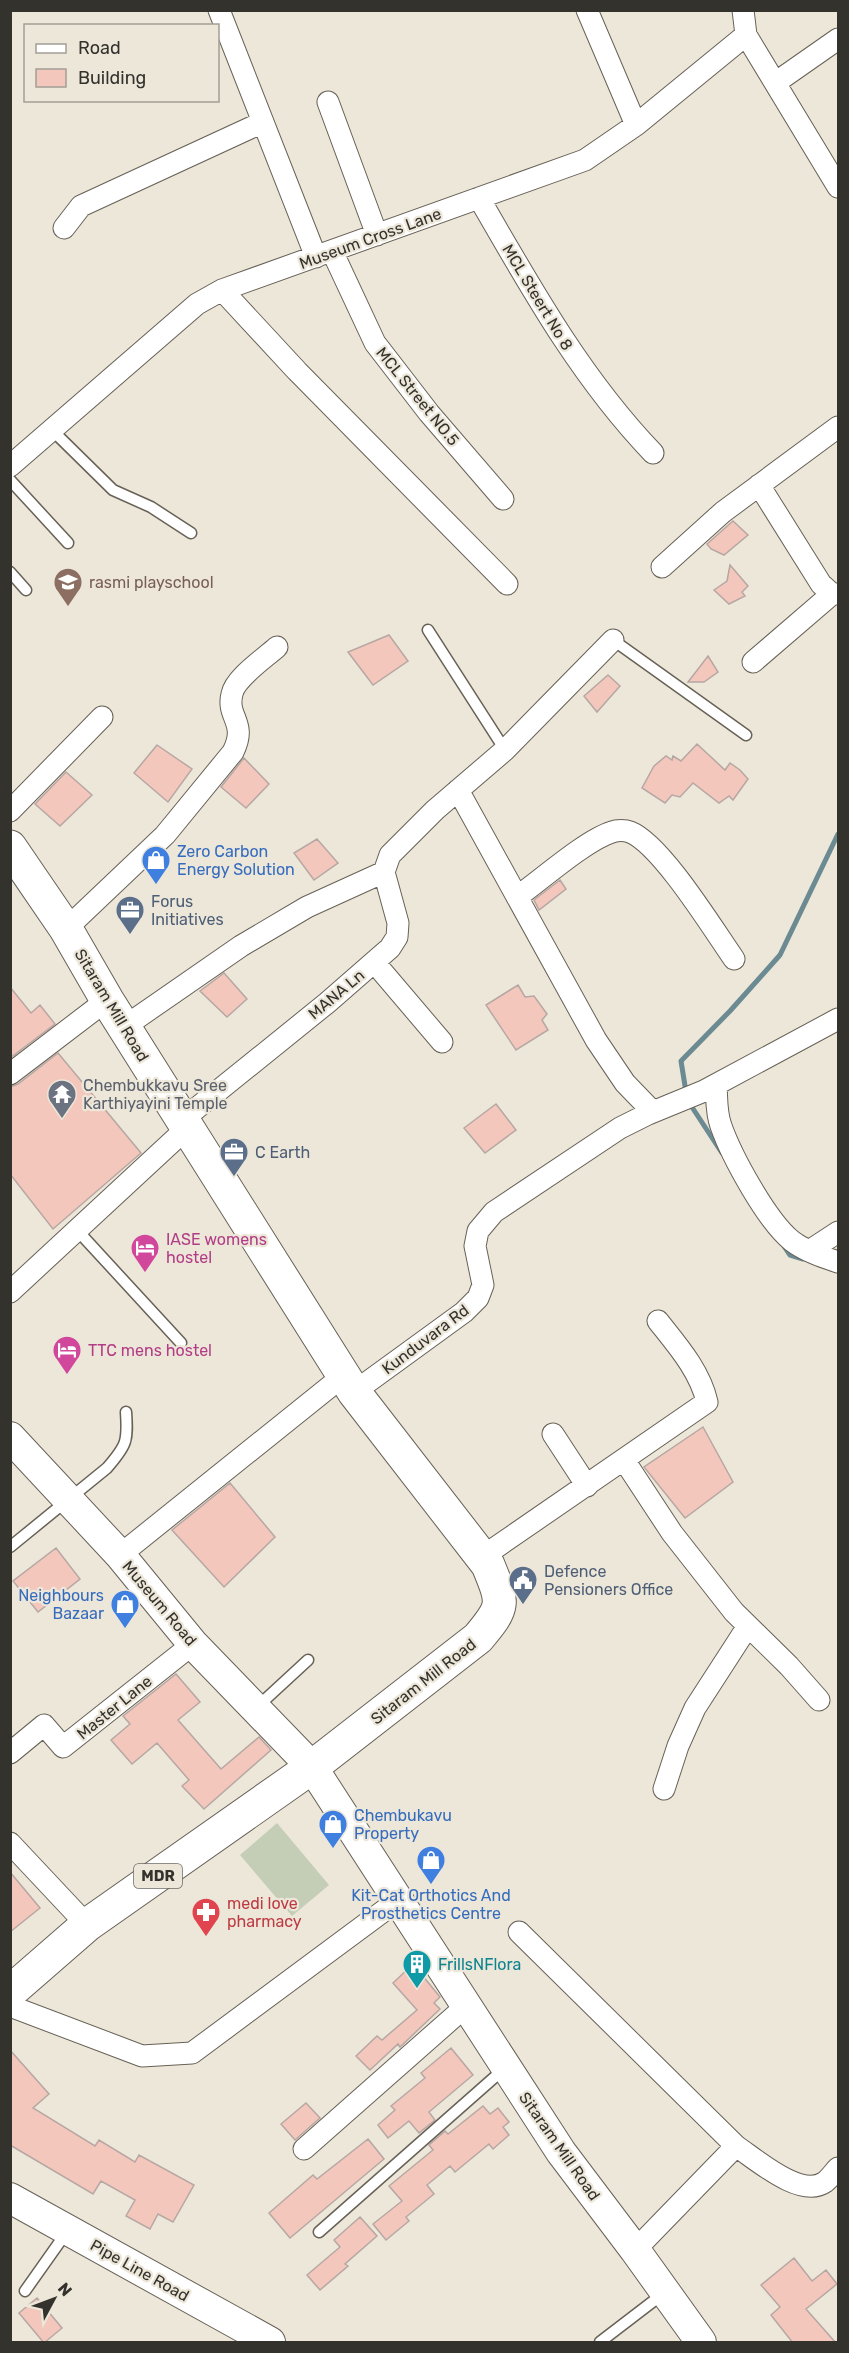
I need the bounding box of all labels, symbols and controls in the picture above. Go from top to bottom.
legend [24,24,219,102]
text: Road [78,37,121,59]
text: Building [78,67,146,89]
street label: Museum Cross Lane [297,204,444,273]
street label: MCL Steert No 8 [498,241,577,354]
street label: MCL Street NO.5 [372,343,463,449]
school or university icon: rasmi playschool [52,566,84,608]
place label: rasmi playschool [89,573,214,592]
place label: Zero Carbon Energy Solution [177,842,295,879]
shop icon: Zero Carbon Energy Solution [140,844,172,886]
place label: Forus Initiatives [151,892,224,929]
office icon: Forus Initiatives [114,894,146,936]
street label: Sitaram Mill Road [70,945,153,1065]
street label: MANA Ln [304,965,368,1023]
place label: Chembukkavu Sree Karthiyayini Temple [83,1076,228,1113]
temple icon: Chembukkavu Sree Karthiyayini Temple [46,1078,78,1120]
office icon: C Earth [218,1136,250,1178]
place label: C Earth [255,1143,310,1162]
place label: IASE womens hostel [166,1230,267,1267]
hotel icon: IASE womens hostel [129,1232,161,1274]
street label: Kunduvara Rd [378,1301,472,1378]
hotel icon: TTC mens hostel [51,1334,83,1376]
place label: TTC mens hostel [88,1341,212,1360]
street label: Museum Road [119,1557,201,1650]
place label: Defence Pensioners Office [544,1562,673,1599]
public building icon: Defence Pensioners Office [507,1564,539,1606]
place label: Neighbours Bazaar [18,1586,104,1623]
shop icon: Neighbours Bazaar [109,1588,141,1630]
street label: Sitaram Mill Road [367,1634,480,1728]
street label: Master Lane [73,1671,156,1743]
place label: Chembukavu Property [354,1806,452,1843]
shop icon: Chembukavu Property [317,1808,349,1850]
shop icon: Kit-Cat Orthotics And Prosthetics Centre [415,1844,447,1886]
road number: MDR [134,1864,182,1888]
place label: Kit-Cat Orthotics And Prosthetics Centre [351,1886,511,1923]
place label: medi love pharmacy [227,1894,302,1931]
pharmacy icon: medi love pharmacy [190,1896,222,1938]
building icon: FrillsNFlora [401,1948,433,1990]
place label: FrillsNFlora [438,1955,521,1974]
street label: Sitaram Mill Road [515,2088,604,2204]
street label: Pipe Line Road [87,2235,192,2305]
north arrow [24,2269,84,2329]
text: N [54,2279,76,2300]

